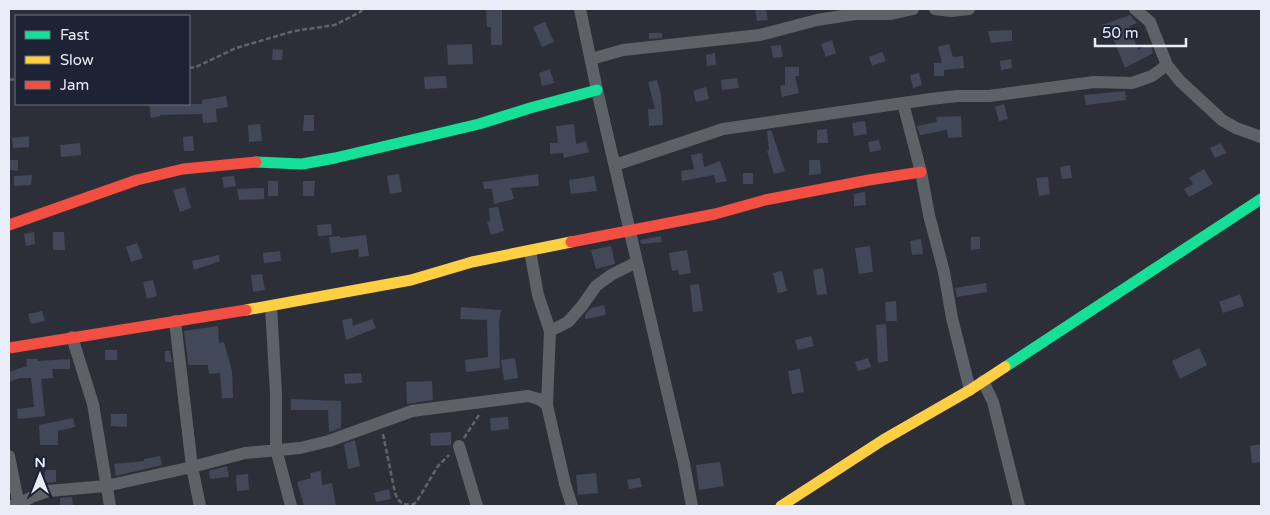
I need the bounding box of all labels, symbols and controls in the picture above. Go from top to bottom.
legend [15,15,190,105]
scale bar [1095,15,1186,47]
text: 50 m [1102,24,1139,42]
text: Fast [60,26,90,44]
text: Slow [60,51,94,69]
text: Jam [60,76,89,94]
north arrow [15,450,65,500]
text: N [34,454,46,471]

